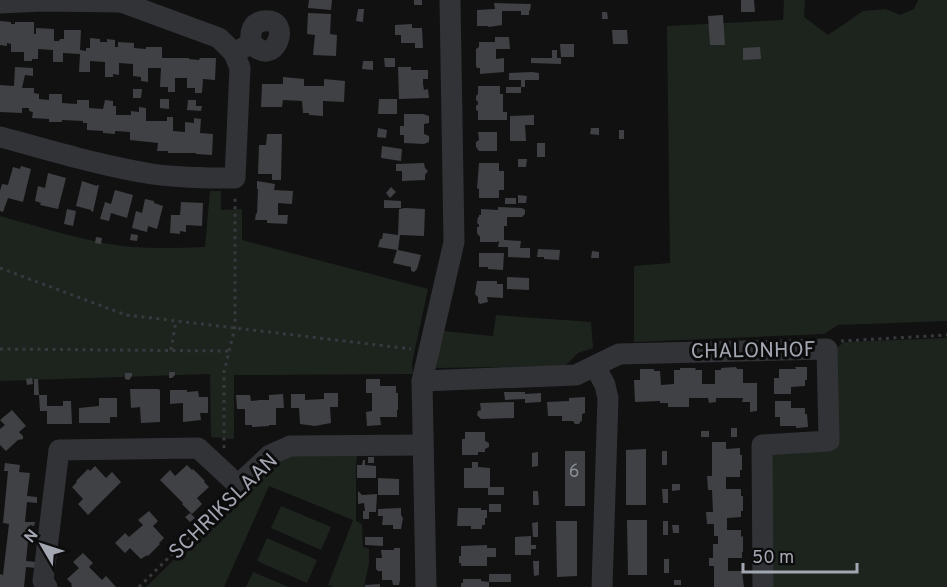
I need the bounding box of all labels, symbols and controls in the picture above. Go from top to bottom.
street label: CHALONHOF [690,337,816,366]
street label: SCHRIKSLAAN [164,448,284,566]
house number: 6 [569,461,579,484]
north arrow [12,515,72,575]
text: N [21,526,43,548]
scale bar [743,536,857,574]
text: 50 m [752,547,794,570]

